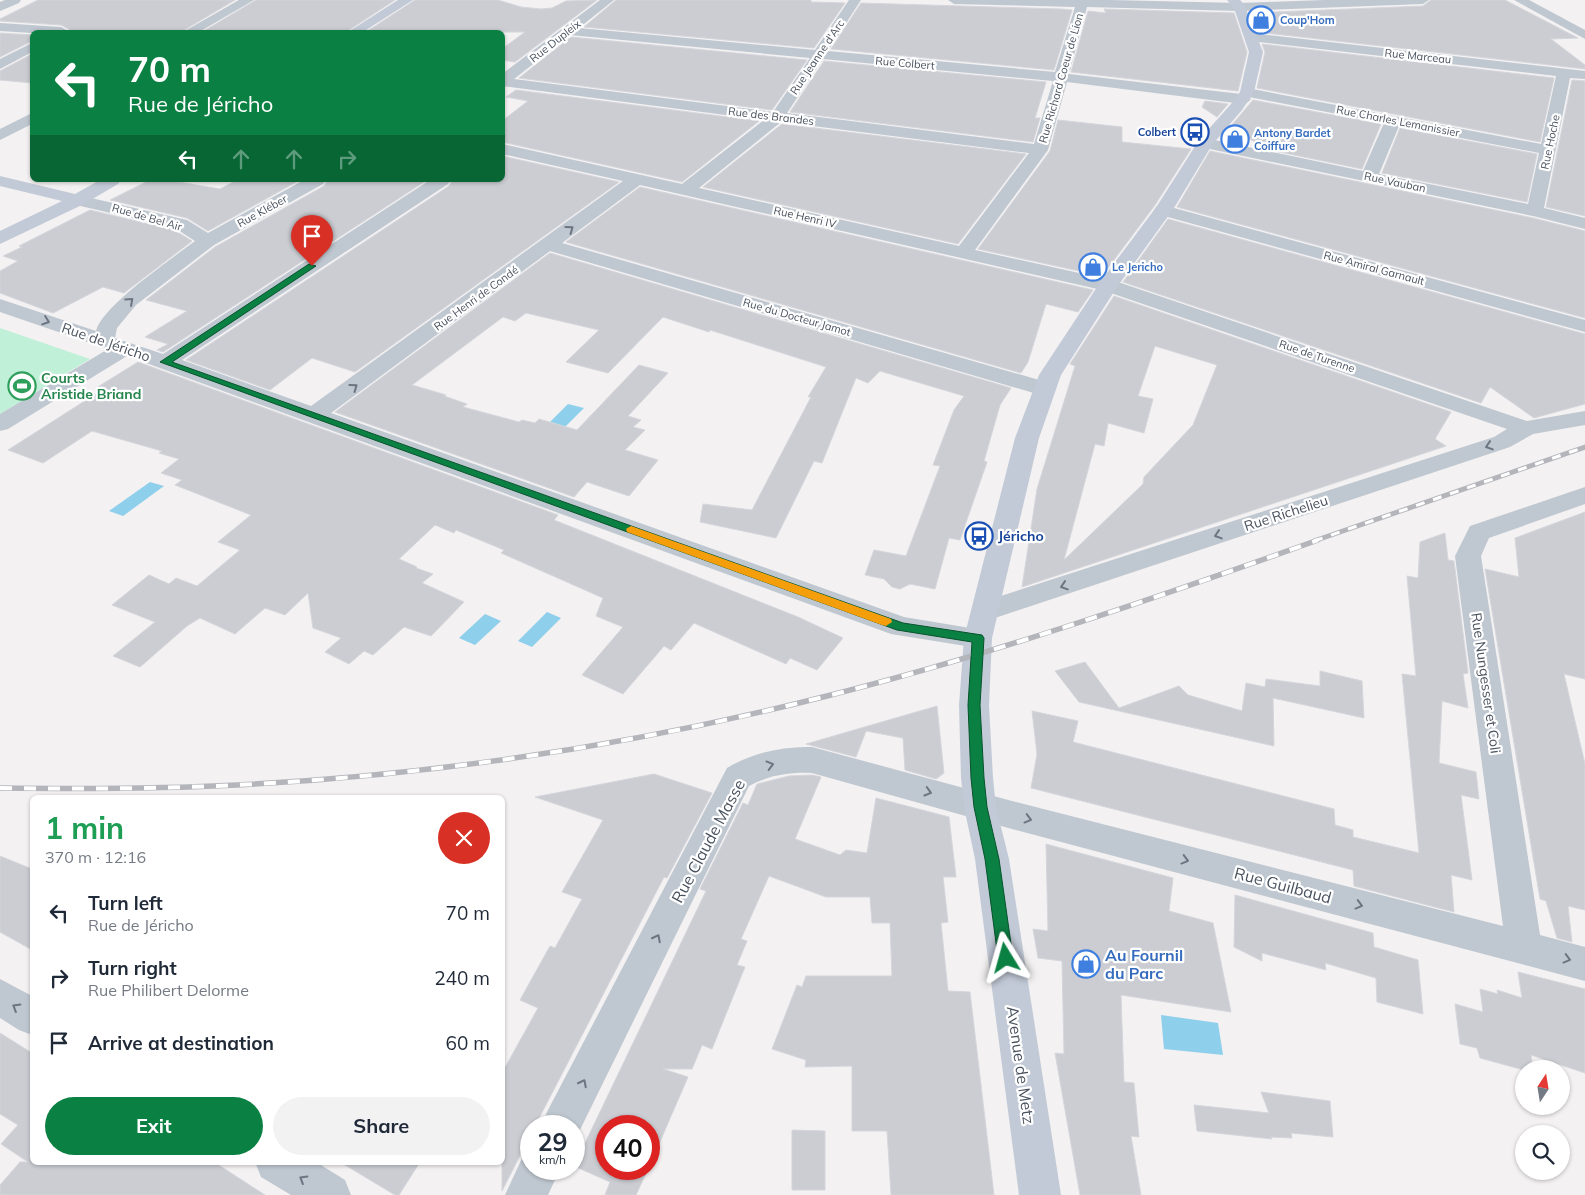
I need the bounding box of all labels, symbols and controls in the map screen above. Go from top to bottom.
shop icon: Coup'Hom [1246,5,1276,35]
street label: Rue Richard Coeur de Lion [1036,12,1086,144]
place label: Coup'Hom [1280,13,1335,27]
street label: Rue Jeanne d'Arc [787,16,848,97]
street label: Rue Dupleix [527,17,583,65]
street label: Rue Marceau [1384,46,1452,66]
text: 70 m [128,47,211,91]
icon: left [45,50,110,115]
street label: Rue Colbert [875,53,935,73]
text: Rue de Jéricho [128,90,273,118]
street label: Rue Charles Lemanissier [1335,102,1461,140]
street label: Rue des Brandes [727,104,815,128]
street label: Rue Hoche [1537,113,1563,171]
bus stop icon: Colbert [1180,117,1210,147]
shop icon: Antony Bardet Coiffure [1220,124,1250,154]
place label: Colbert [1138,125,1176,139]
place label: Antony Bardet Coiffure [1254,126,1331,153]
icon: left [174,145,202,173]
icon: ahead [227,145,255,173]
icon: ahead [280,145,308,173]
icon: right [333,145,361,173]
street label: Rue Vauban [1363,169,1427,195]
street label: Rue Kléber [235,192,289,230]
street label: Rue de Bel Air [111,200,183,234]
street label: Rue Henri IV [772,203,838,231]
pin [291,215,333,266]
icon: arrive [298,222,326,250]
one-way arrow [564,226,574,235]
street label: Rue Amiral Garnault [1322,248,1426,288]
shop icon: Le Jericho [1078,252,1108,282]
place label: Le Jericho [1112,260,1164,274]
street label: Rue Henri de Condé [431,263,521,333]
street label: Rue du Docteur Jamot [741,295,853,339]
one-way arrow [125,298,134,307]
one-way arrow [41,315,50,325]
street label: Rue de Jéricho [59,318,153,366]
street label: Rue de Turenne [1277,336,1357,376]
place label: Courts Aristide Briand [41,369,141,403]
sports icon: Courts Aristide Briand [7,371,37,401]
one-way arrow [348,384,357,393]
one-way arrow [1485,440,1494,450]
street label: Rue Richelieu [1242,491,1330,535]
bus stop icon: Jéricho [964,521,994,551]
place label: Jéricho [998,527,1044,545]
one-way arrow [1215,529,1223,539]
one-way arrow [1060,580,1069,590]
street label: Rue Nungesser et Coli [1467,611,1505,755]
one-way arrow [766,760,774,770]
street label: Rue Claude Masse [667,776,749,906]
one-way arrow [923,787,931,797]
text: 1 min [45,809,124,847]
button: close [438,812,490,864]
one-way arrow [1023,814,1031,824]
text: 370 m · 12:16 [45,847,146,867]
one-way arrow [1180,854,1189,865]
street label: Rue Guilbaud [1232,862,1334,908]
text: Turn left [88,891,163,915]
icon: left [45,899,73,927]
one-way arrow [1355,899,1364,910]
text: 70 m [446,901,490,925]
text: Rue de Jéricho [88,915,194,935]
position arrow [979,931,1031,983]
one-way arrow [651,934,661,943]
place label: Au Fournil du Parc [1105,945,1183,983]
shop icon: Au Fournil du Parc [1071,949,1101,979]
one-way arrow [1563,953,1572,964]
text: Turn right [88,956,177,980]
icon: right [45,964,73,992]
text: 240 m [434,966,490,990]
text: Rue Philibert Delorme [88,980,249,1000]
one-way arrow [13,1003,22,1013]
street label: Avenue de Metz [1003,1005,1039,1125]
icon: arrive [45,1029,73,1057]
text: Arrive at destination [88,1031,274,1055]
text: 60 m [446,1031,490,1055]
north arrow [1515,1060,1570,1115]
map controls [1515,1060,1570,1180]
one-way arrow [577,1079,587,1088]
button: Exit [45,1097,263,1155]
button: Share [273,1097,490,1155]
speed limit sign: 40 [595,1115,660,1180]
button: search [1515,1125,1570,1180]
text: 29 [537,1126,568,1157]
text: km/h [539,1152,566,1167]
one-way arrow [300,1175,309,1185]

